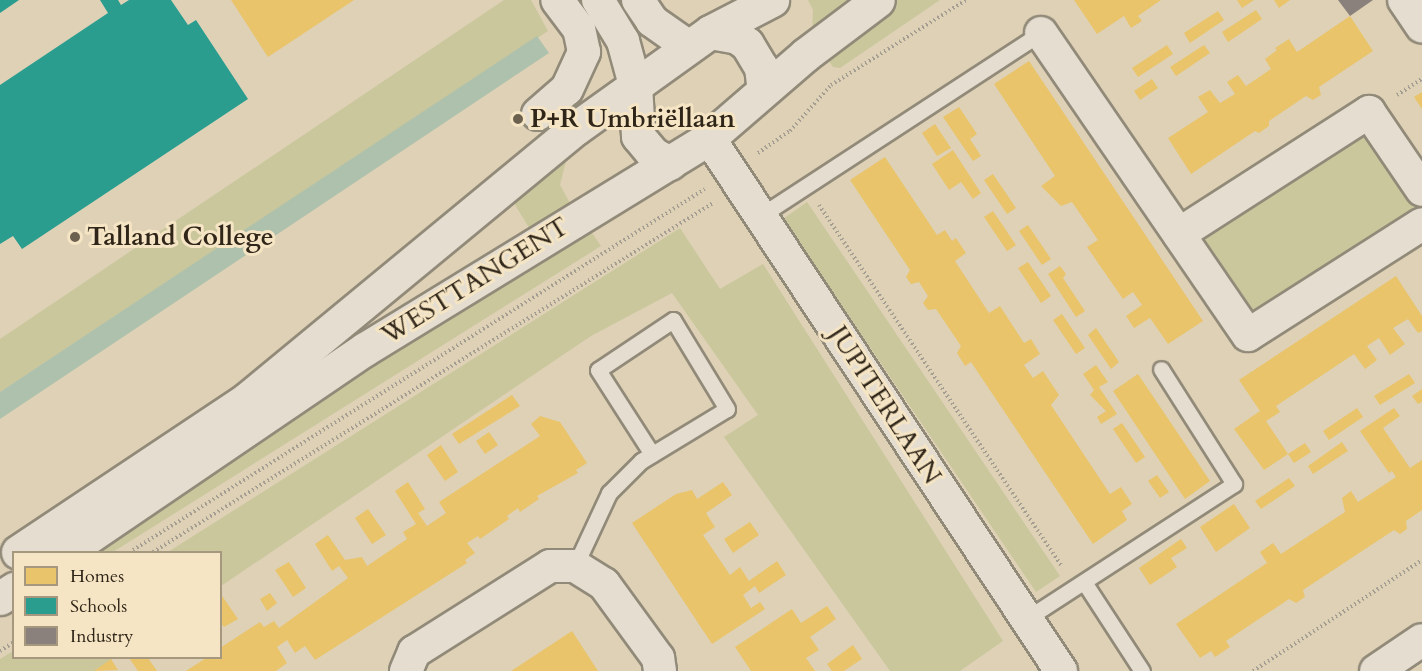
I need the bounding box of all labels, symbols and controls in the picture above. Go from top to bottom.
place label: P+R Umbriëllaan [530,103,735,135]
marker: P+R Umbriëllaan [511,112,525,126]
street label: WESTTANGENT [376,211,574,351]
place label: Talland College [87,221,274,253]
marker: Talland College [68,230,82,244]
street label: JUPITERLAAN [822,320,948,490]
legend [12,551,222,659]
text: Homes [70,564,124,589]
text: Schools [70,594,127,619]
text: Industry [70,624,134,649]

